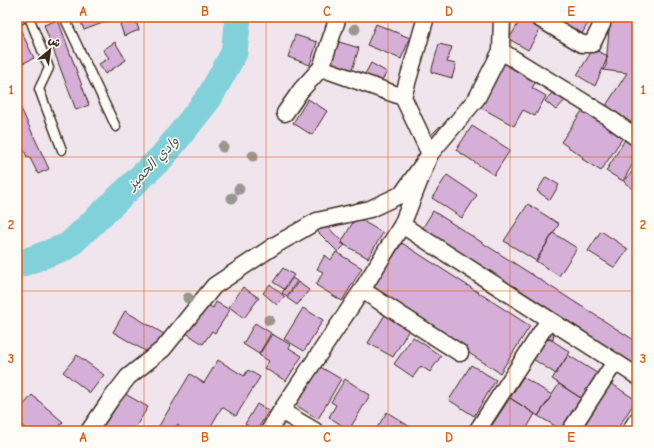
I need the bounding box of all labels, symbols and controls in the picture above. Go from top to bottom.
text: A [79,4,87,19]
text: B [201,4,209,19]
text: C [323,4,331,19]
text: D [445,4,453,19]
text: E [567,4,575,19]
north arrow [30,30,70,70]
text: ش [46,33,63,50]
text: 1 [8,82,14,97]
text: 1 [640,82,646,97]
water label: وادي الحميز [122,133,184,196]
text: 2 [8,217,14,232]
text: 2 [640,217,646,232]
text: 3 [8,351,14,366]
text: 3 [640,351,646,366]
text: A [79,430,87,445]
text: B [201,430,209,445]
text: C [323,430,331,445]
text: D [445,430,453,445]
text: E [567,430,575,445]

